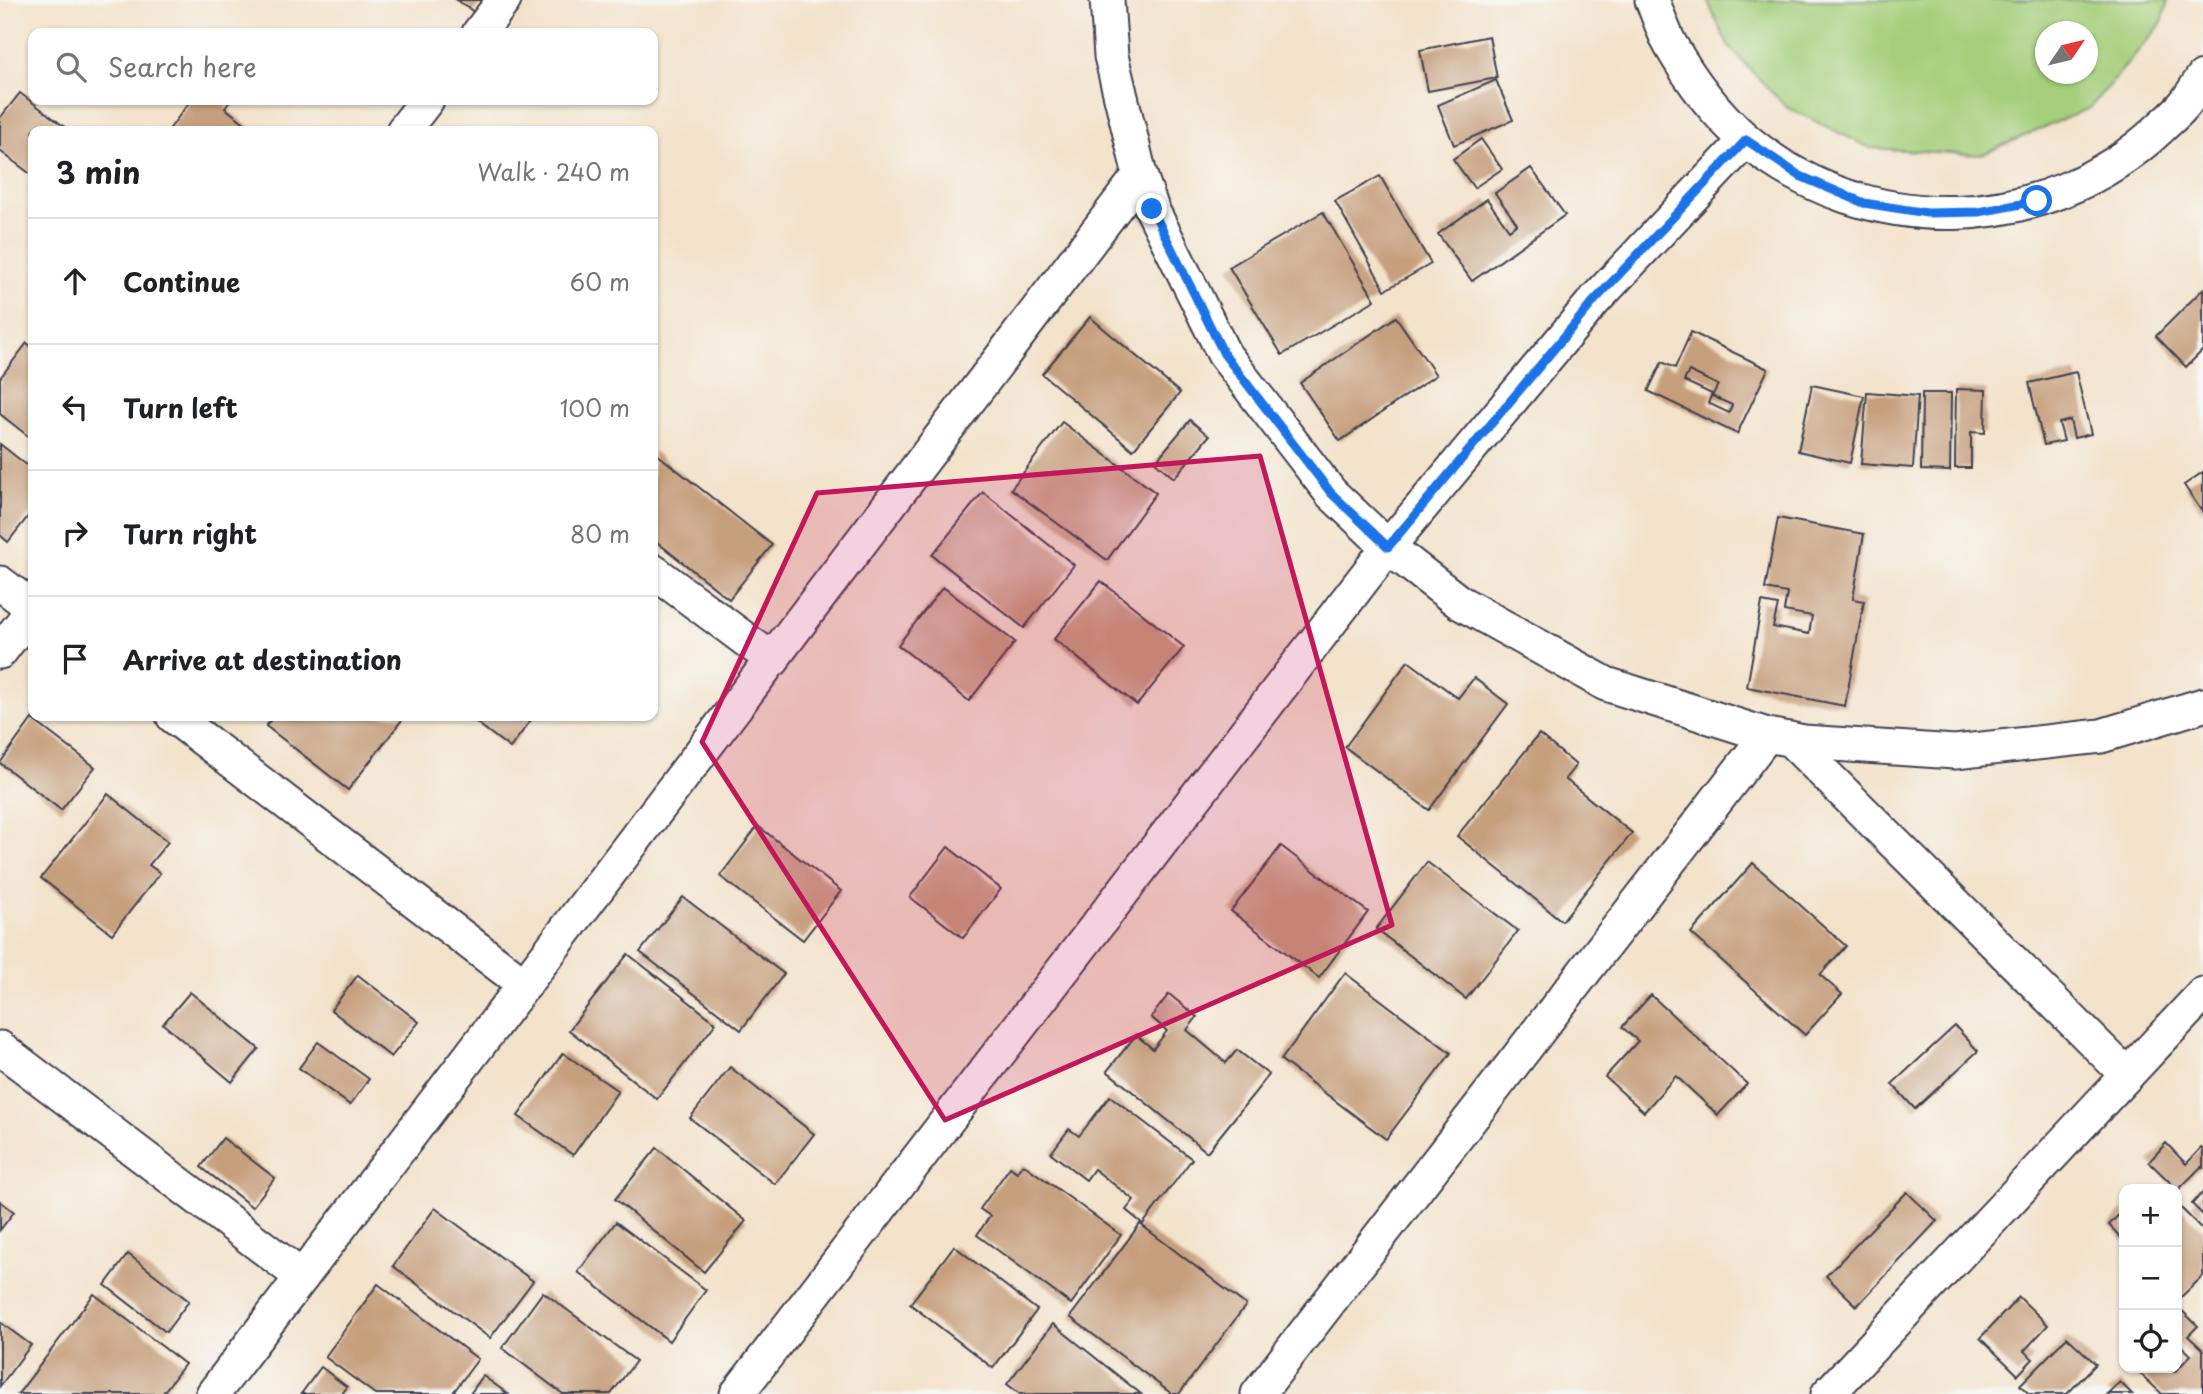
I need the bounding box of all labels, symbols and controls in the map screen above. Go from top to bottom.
north arrow [2035,21,2098,84]
search box [28,28,658,105]
text: Search here [108,47,257,86]
icon: search [52,48,90,86]
text: 3 min [56,149,141,194]
text: Walk · 240 m [478,154,630,189]
route start [2021,185,2052,216]
route end [1136,193,1167,224]
icon: ahead [56,262,94,300]
text: Continue [123,262,240,301]
text: 60 m [570,264,630,299]
icon: left [56,388,94,426]
text: Turn left [123,388,238,427]
text: 100 m [560,390,630,425]
icon: right [56,514,94,552]
text: Turn right [123,514,257,553]
text: 80 m [570,516,630,551]
icon: arrive [56,640,94,678]
text: Arrive at destination [123,640,402,679]
map controls [2119,1184,2182,1373]
button: + [2119,1184,2182,1247]
button: − [2119,1247,2182,1310]
button: locate [2119,1310,2182,1373]

